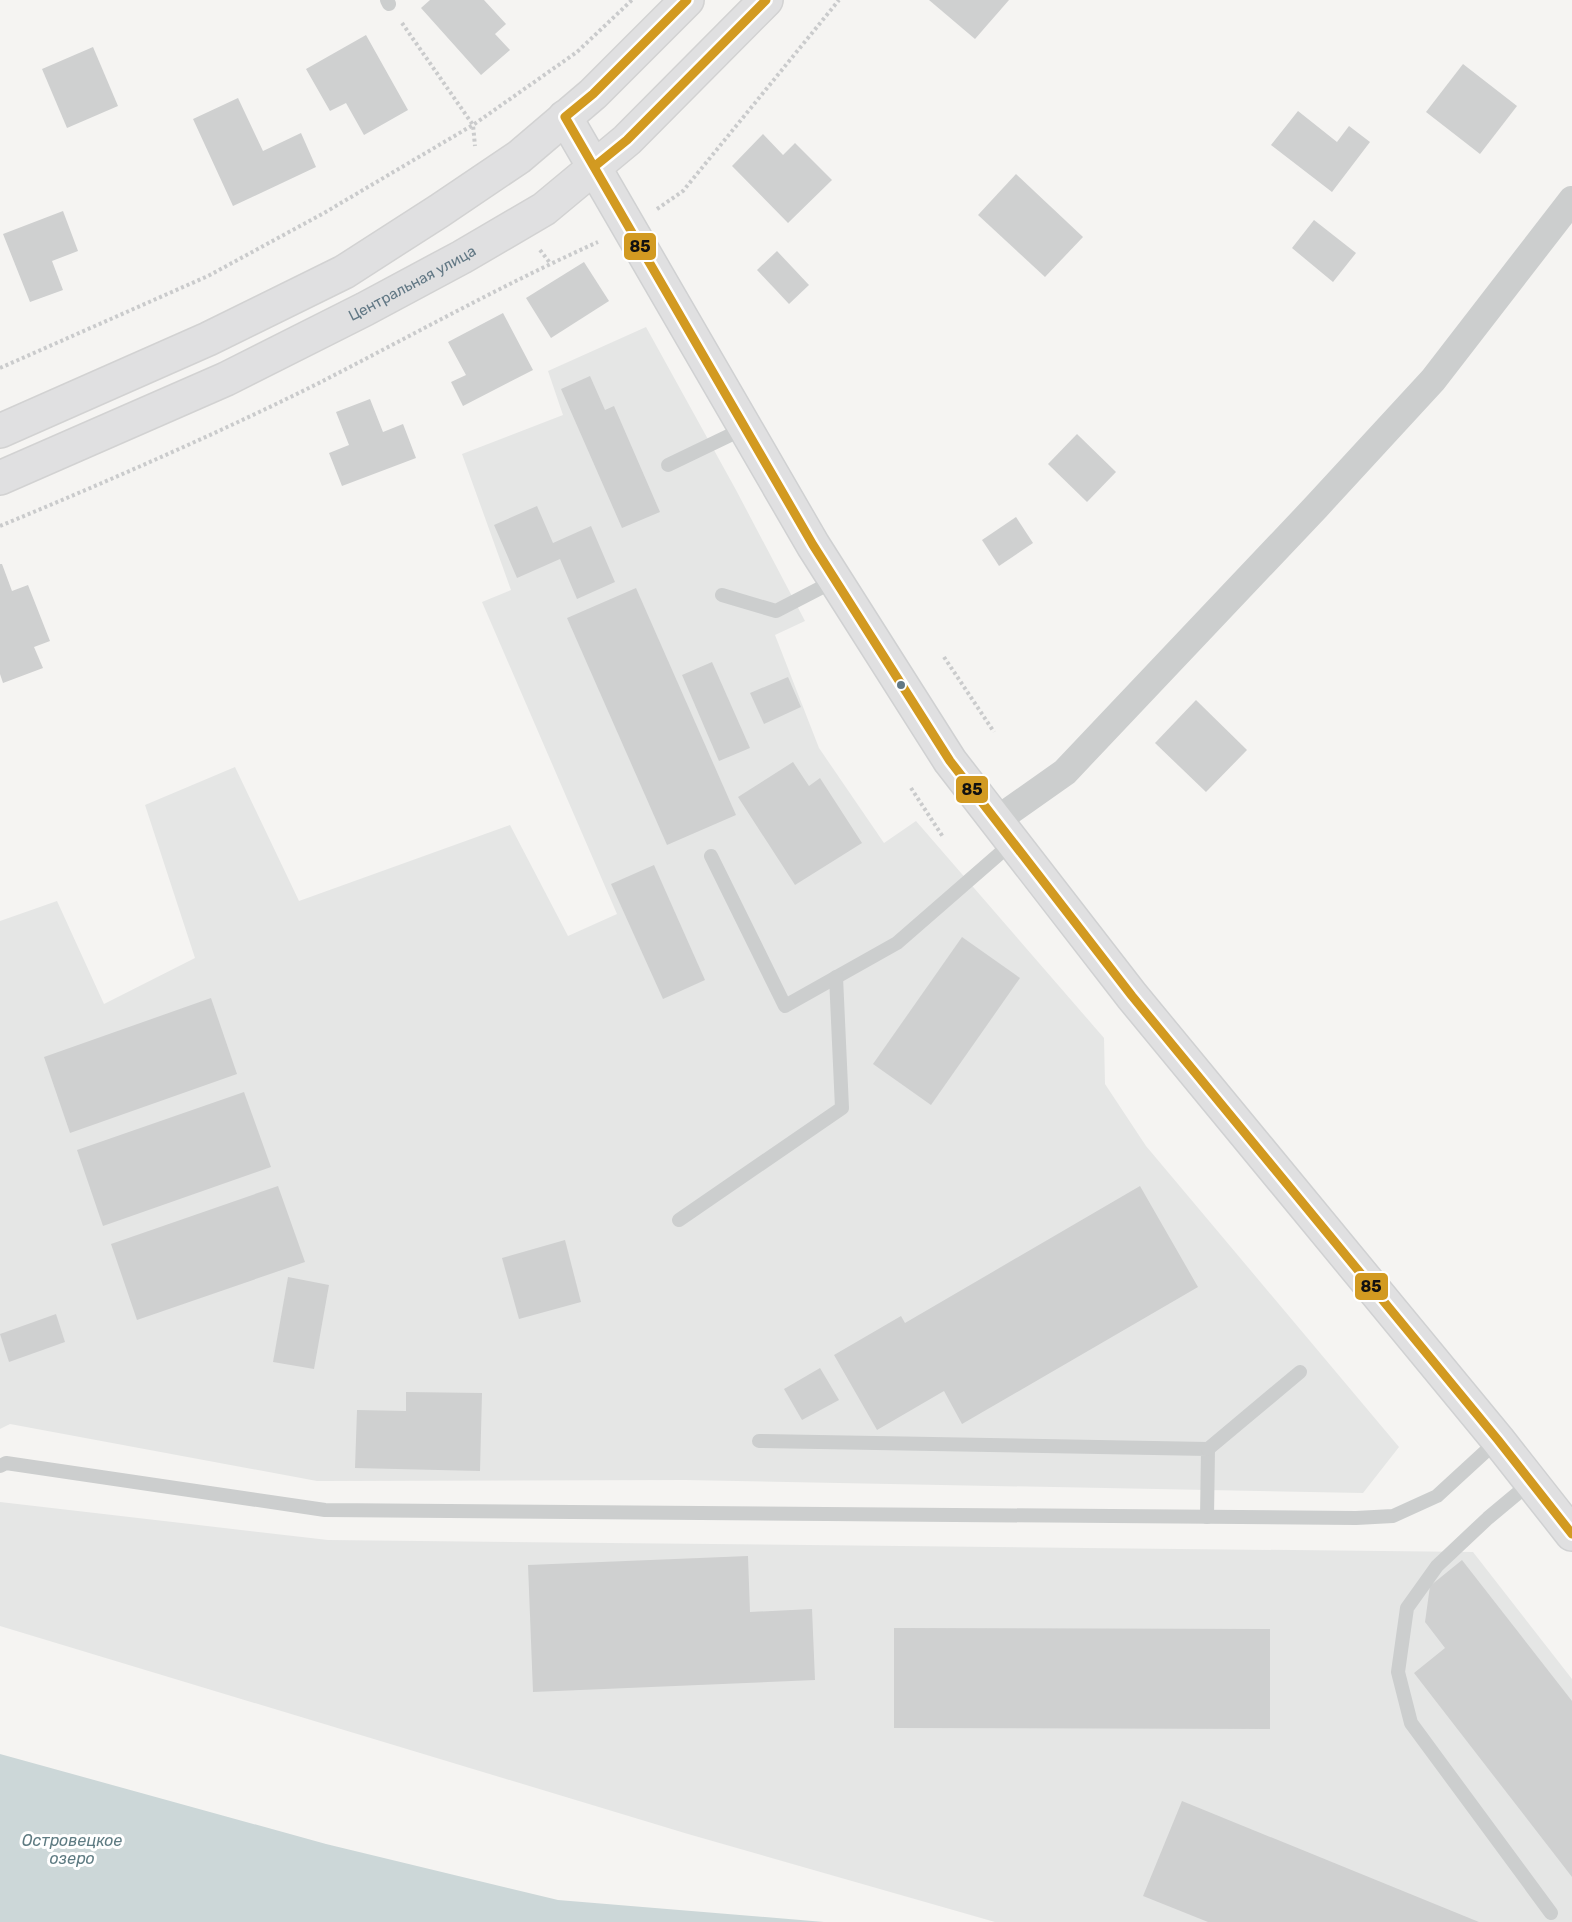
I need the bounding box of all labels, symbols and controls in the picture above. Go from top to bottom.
line badge: 85 [623,232,657,261]
text: 85 [629,237,651,256]
street label: Центральная улица [345,242,479,325]
unlabelled marker [895,679,907,691]
line badge: 85 [955,775,989,804]
text: 85 [961,780,983,799]
line badge: 85 [1354,1272,1389,1301]
text: 85 [1360,1277,1382,1296]
water label: Островецкое озеро [22,1831,122,1868]

